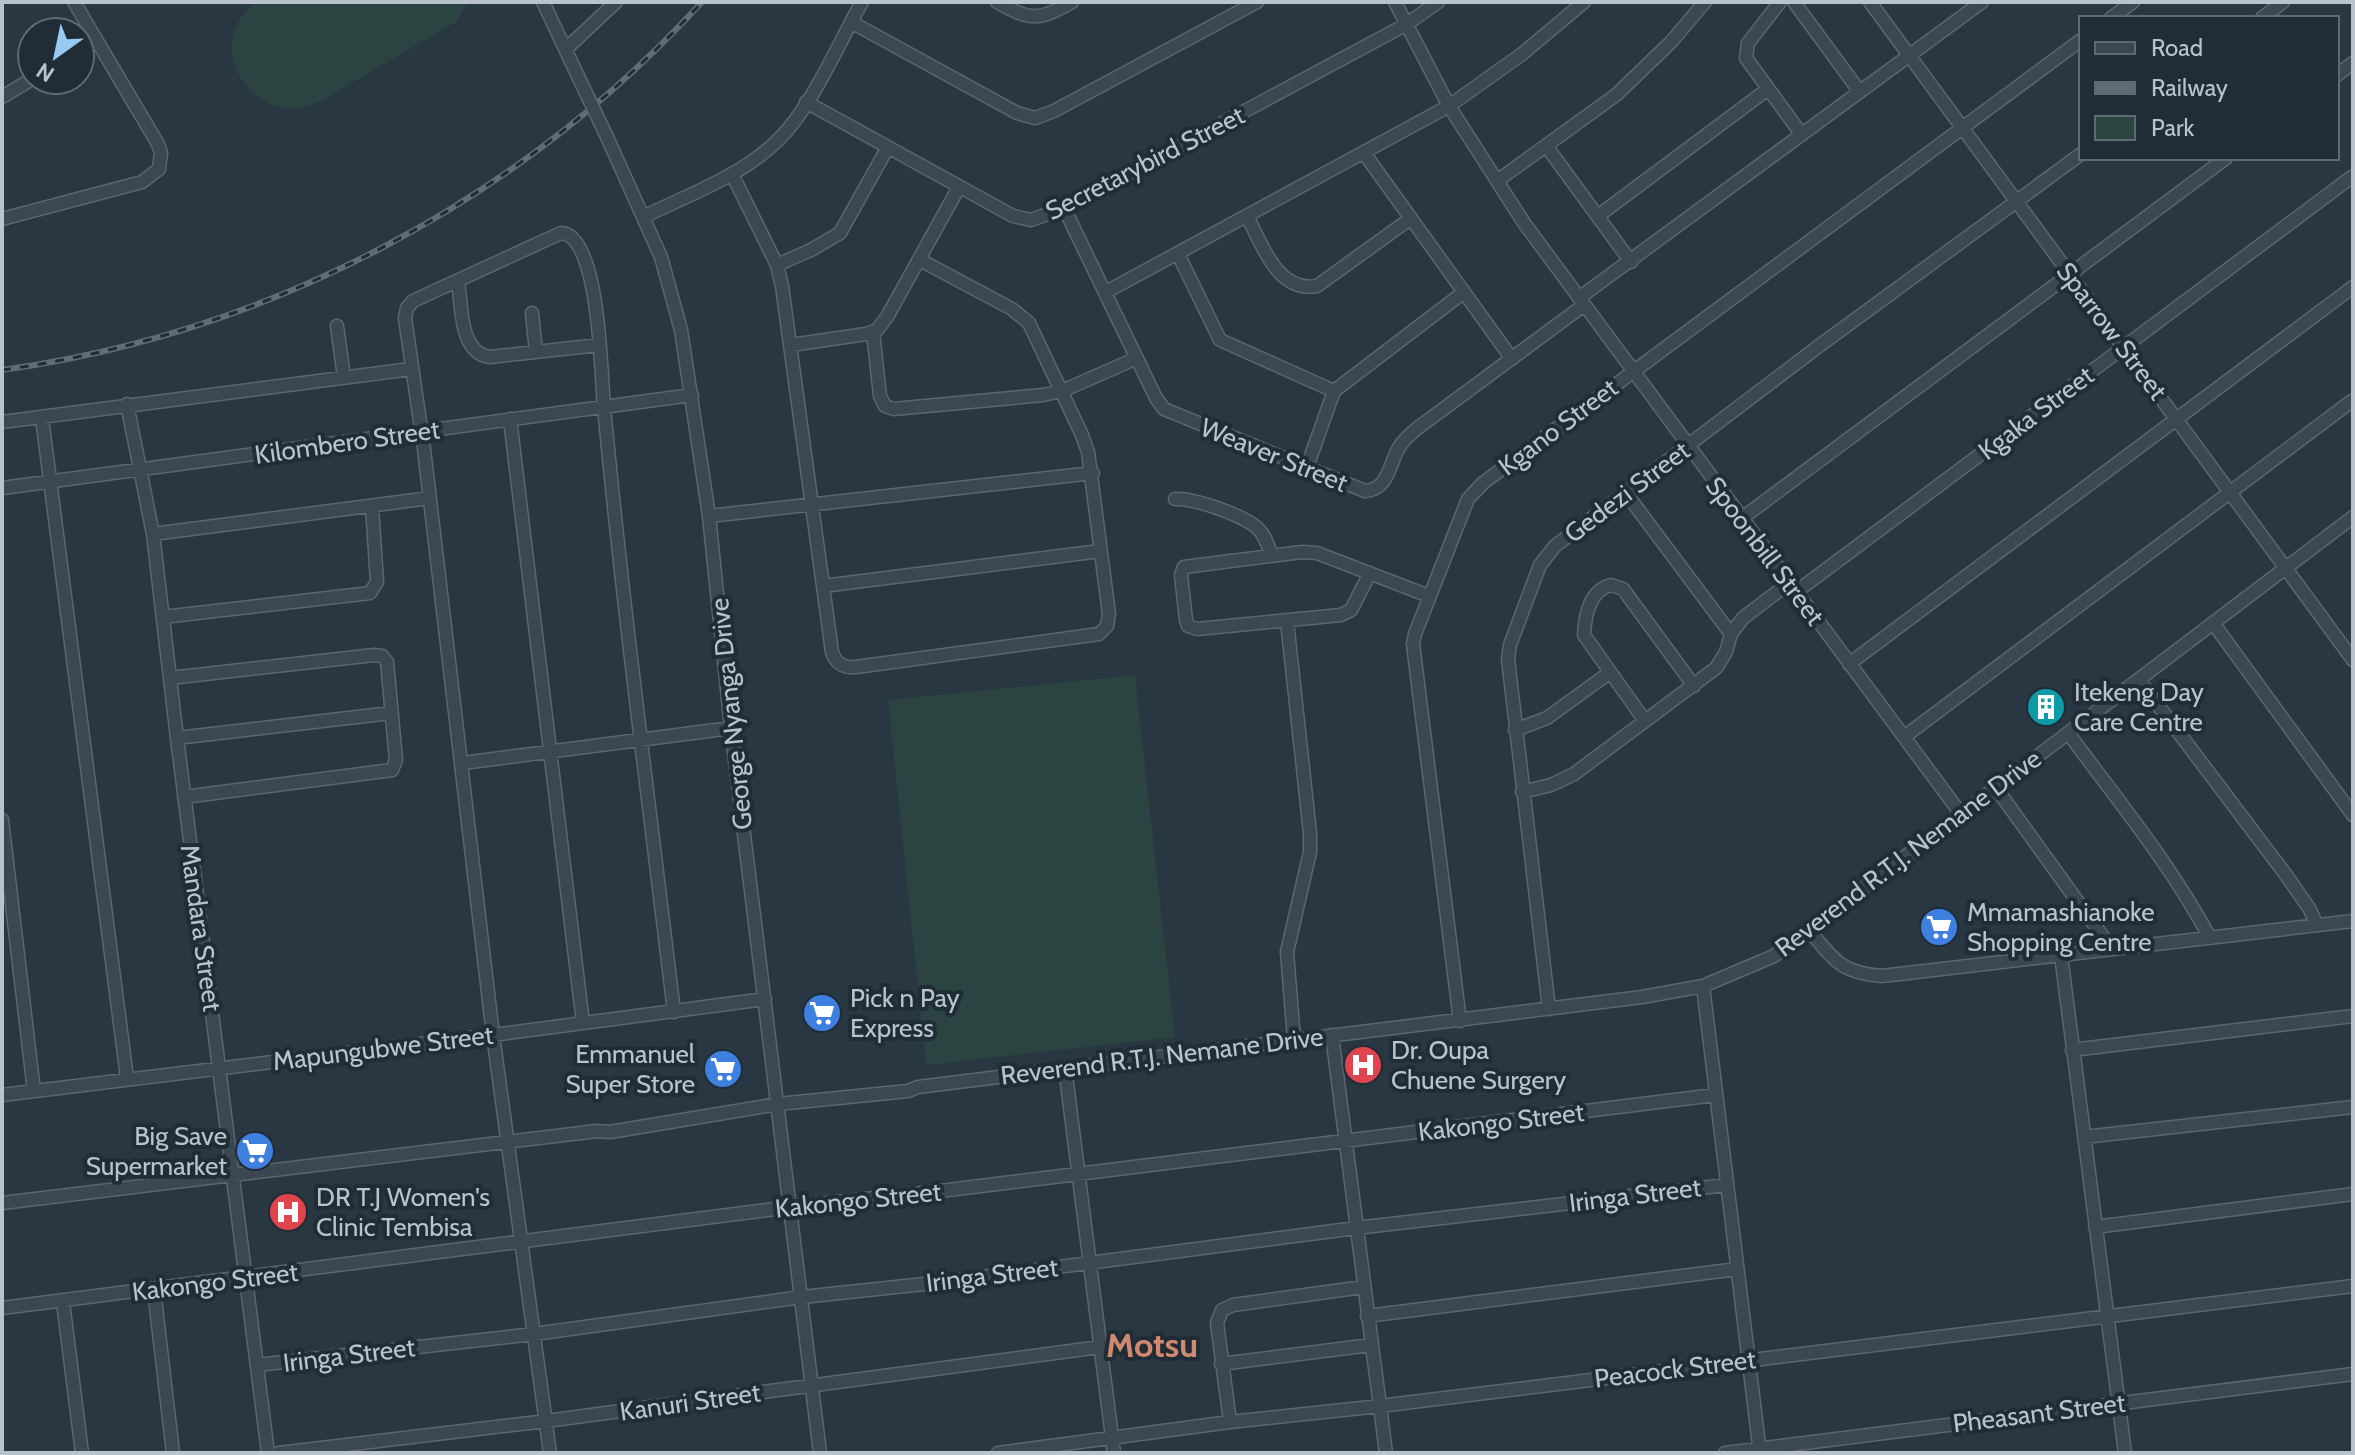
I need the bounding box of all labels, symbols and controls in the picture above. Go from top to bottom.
north arrow [16,16,96,96]
legend [2079,16,2339,160]
text: Road [2151,33,2203,62]
text: N [32,57,59,88]
text: Railway [2151,73,2228,102]
street label: Secretarybird Street [1040,99,1250,227]
text: Park [2151,113,2194,142]
street label: Sparrow Street [2050,256,2174,406]
street label: Kgaka Street [1972,359,2100,467]
street label: Kgano Street [1492,372,1624,482]
street label: Weaver Street [1196,411,1352,499]
street label: Kilombero Street [252,413,442,471]
street label: Gedezi Street [1558,434,1696,550]
street label: Spoonbill Street [1699,470,1831,632]
street label: George Nyanga Drive [703,597,759,831]
place label: Itekeng Day Care Centre [2074,676,2204,738]
building icon: Itekeng Day Care Centre [2025,686,2067,728]
street label: Reverend R.T.J. Nemane Drive [1769,742,2047,964]
street label: Mandara Street [173,843,229,1014]
place label: Mmamashianoke Shopping Centre [1967,896,2155,958]
supermarket icon: Mmamashianoke Shopping Centre [1918,906,1960,948]
place label: Pick n Pay Express [850,982,960,1044]
supermarket icon: Pick n Pay Express [801,992,843,1034]
street label: Mapungubwe Street [271,1019,495,1077]
street label: Reverend R.T.J. Nemane Drive [999,1020,1325,1092]
place label: Dr. Oupa Chuene Surgery [1391,1034,1566,1096]
place label: Emmanuel Super Store [566,1038,695,1100]
hospital icon: Dr. Oupa Chuene Surgery [1342,1044,1384,1086]
supermarket icon: Emmanuel Super Store [702,1048,744,1090]
street label: Kakongo Street [1416,1096,1586,1148]
place label: Big Save Supermarket [86,1120,227,1182]
supermarket icon: Big Save Supermarket [234,1130,276,1172]
street label: Iringa Street [1567,1171,1703,1219]
street label: Kakongo Street [773,1175,943,1225]
place label: DR T.J Women's Clinic Tembisa [316,1181,490,1243]
hospital icon: DR T.J Women's Clinic Tembisa [267,1191,309,1233]
street label: Iringa Street [924,1251,1060,1299]
street label: Kakongo Street [130,1256,300,1308]
district label: Motsu [1106,1324,1198,1366]
street label: Iringa Street [281,1331,417,1379]
street label: Peacock Street [1592,1343,1758,1395]
street label: Kanuri Street [618,1376,763,1428]
street label: Pheasant Street [1951,1387,2127,1439]

